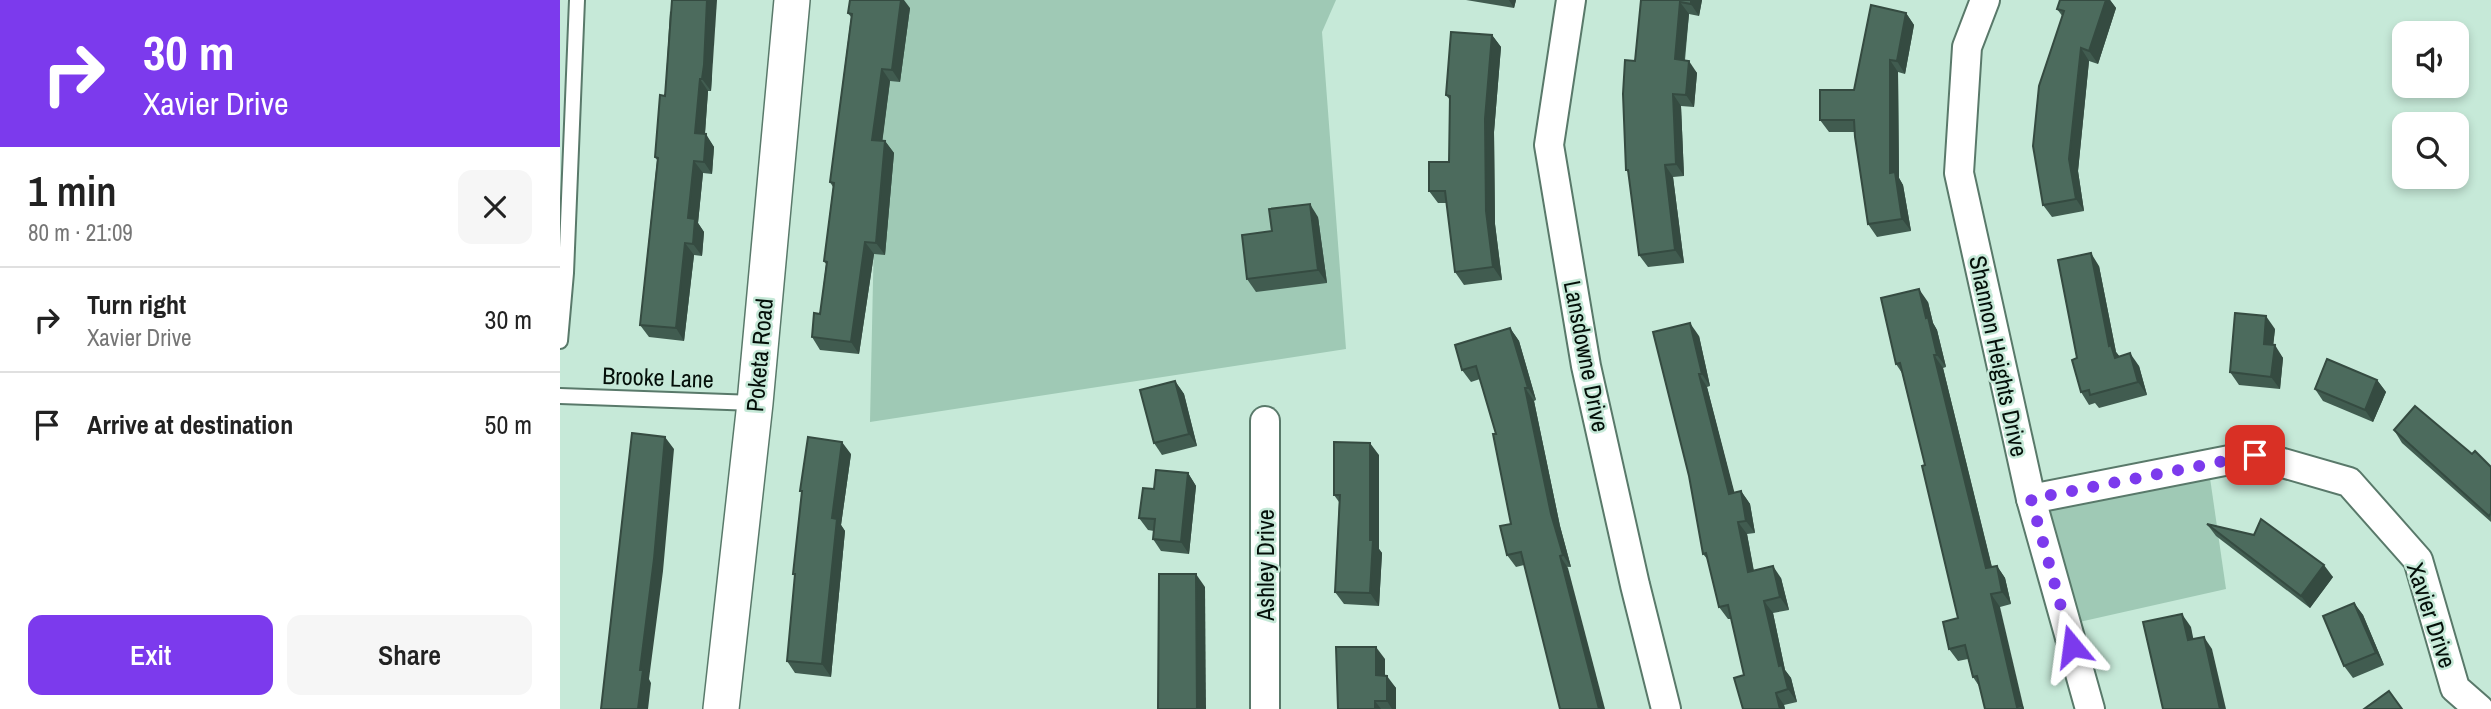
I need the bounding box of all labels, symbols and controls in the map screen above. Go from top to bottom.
text: 30 m [143,19,235,85]
map controls [2392,21,2469,189]
button: sound [2392,21,2469,98]
icon: right [28,28,119,119]
text: Xavier Drive [143,82,289,125]
button: search [2392,112,2469,189]
text: 1 min [28,163,117,219]
button: close [458,170,532,244]
text: 80 m · 21:09 [28,217,133,248]
street label: Shannon Heights Drive [1962,253,2036,459]
street label: Lansdowne Drive [1557,278,1617,434]
text: Turn right [87,287,186,322]
street label: Poketa Road [738,297,780,413]
icon: right [28,301,66,339]
text: 30 m [485,302,532,337]
text: Xavier Drive [87,322,192,353]
street label: Brooke Lane [602,359,714,395]
icon: arrive [28,406,66,444]
text: Arrive at destination [87,407,293,442]
text: 50 m [485,407,532,442]
pin [2225,425,2285,485]
icon: arrive [2236,436,2274,474]
street label: Ashley Drive [1249,509,1281,622]
street label: Xavier Drive [2400,558,2464,672]
position arrow [2035,609,2109,683]
button: Exit [28,615,273,695]
button: Share [287,615,532,695]

